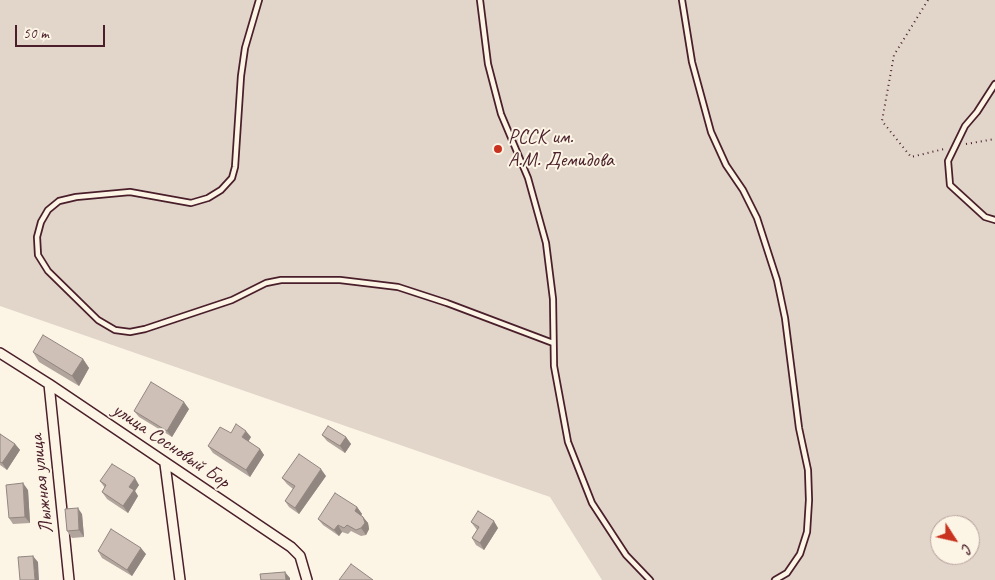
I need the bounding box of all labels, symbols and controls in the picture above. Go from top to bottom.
scale bar [18,15,108,47]
text: 50 m [23,24,49,43]
place label: РССК им. А.М. Демидова [508,126,614,173]
marker: РССК им. А.М. Демидова [492,143,504,155]
street label: улица Сосновый Бор [108,398,234,494]
street label: Лыжная улица [25,433,59,535]
north arrow [930,515,980,565]
text: С [958,541,976,556]

